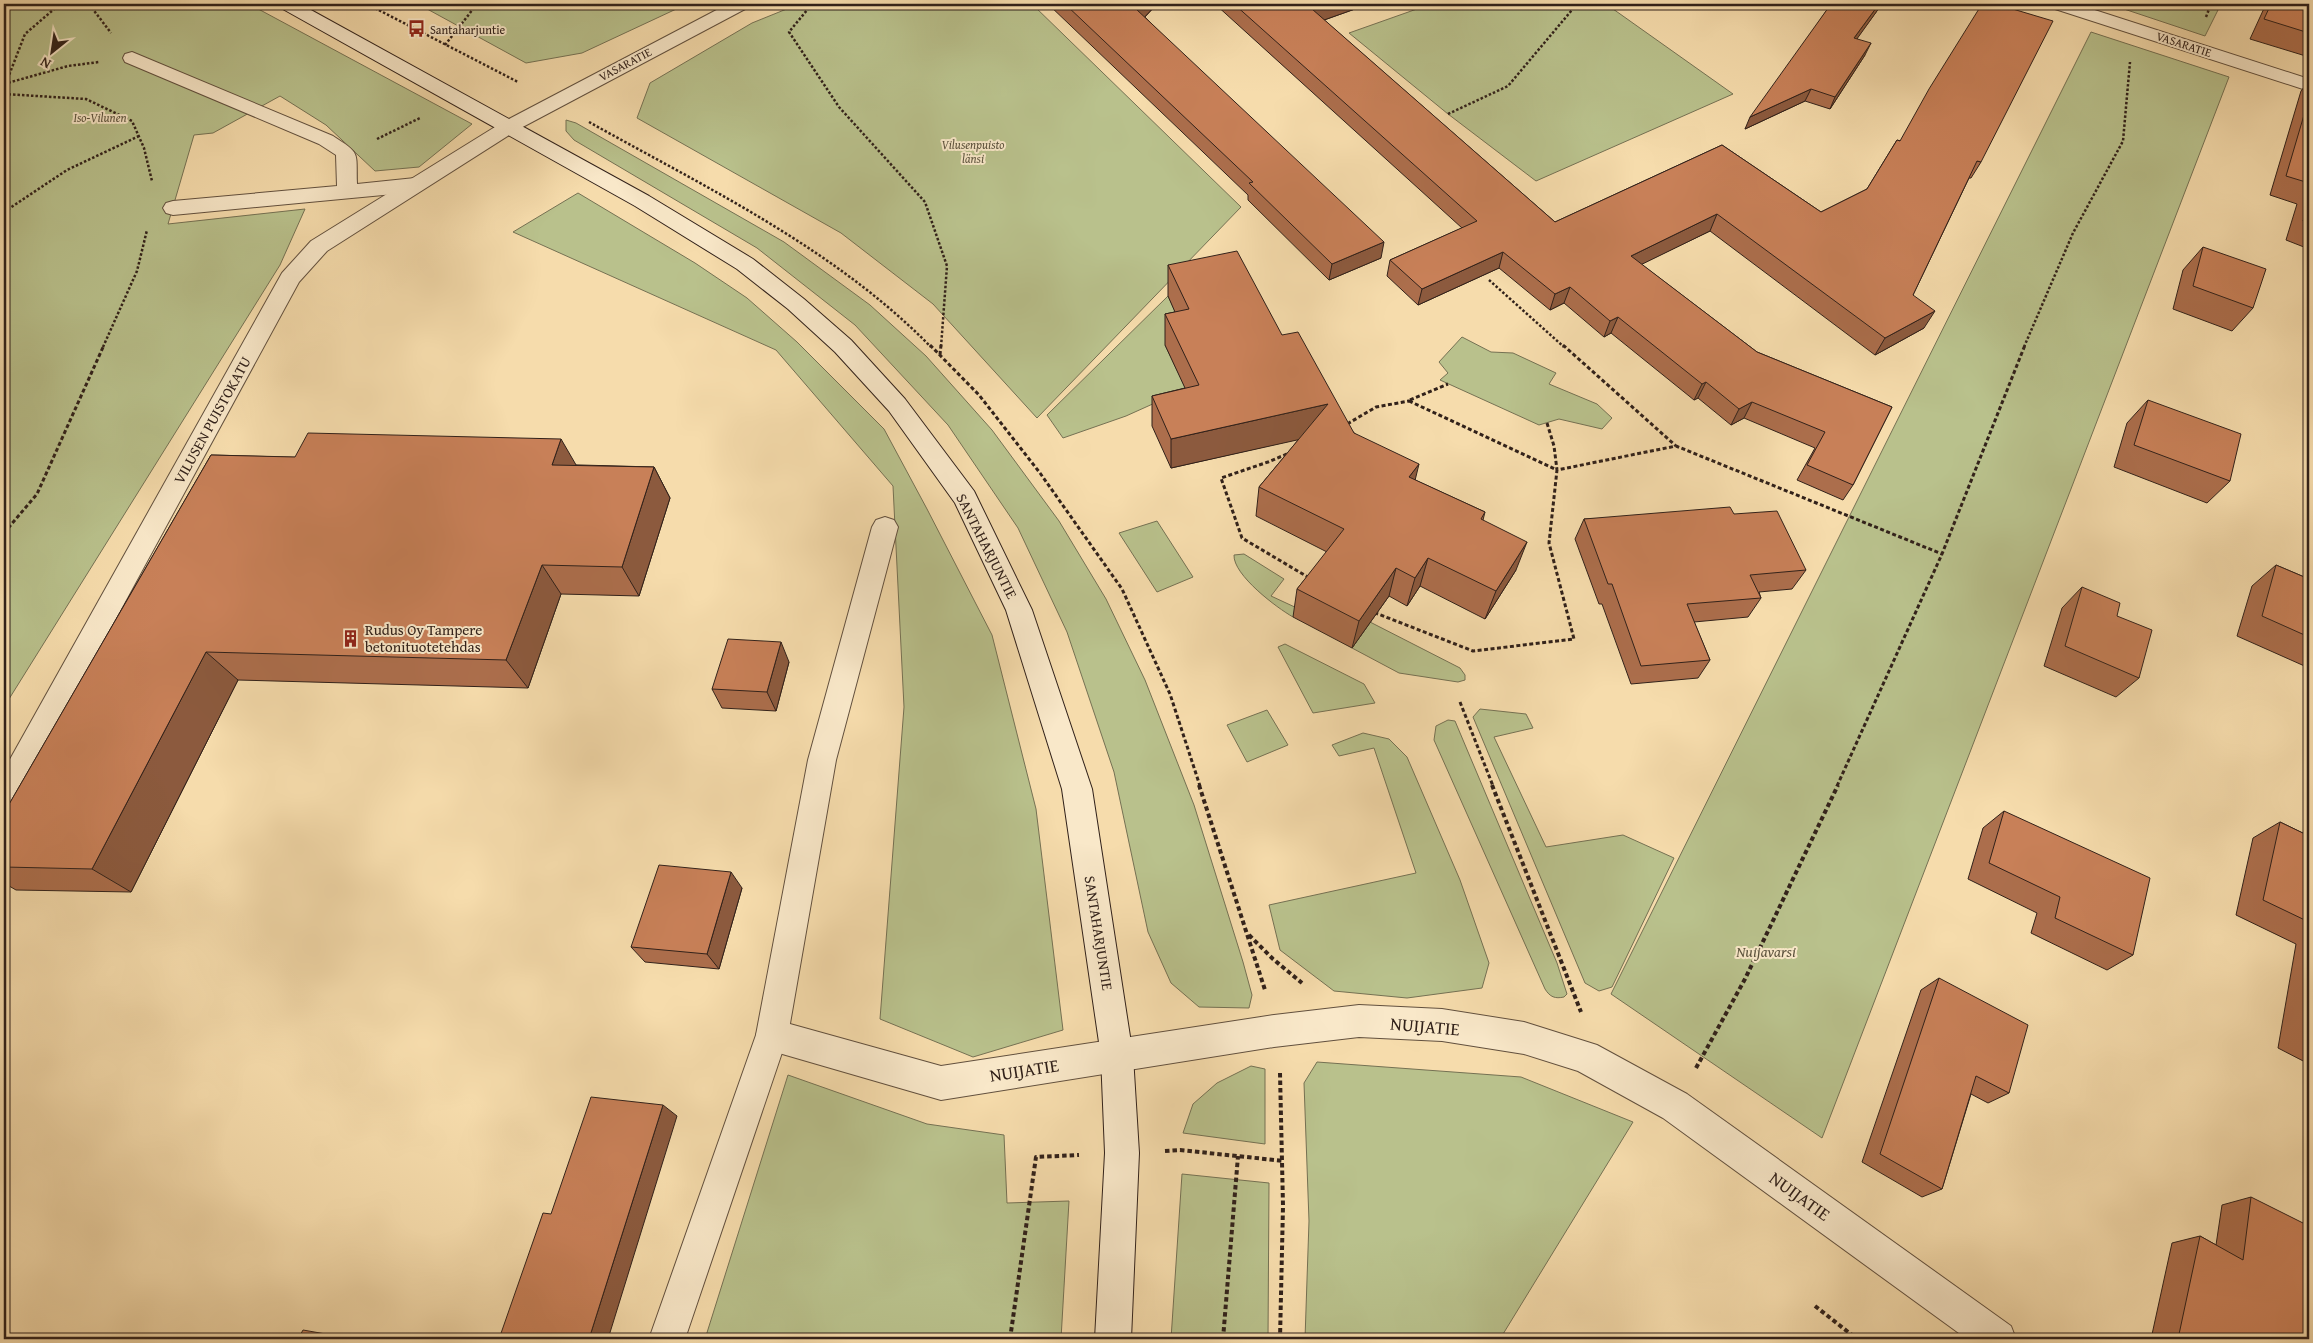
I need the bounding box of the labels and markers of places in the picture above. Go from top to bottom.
bus stop icon: Santaharjuntie [406,19,426,39]
place label: Santaharjuntie [430,21,506,38]
place label: Rudus Oy Tampere betonituotetehdas [365,619,482,657]
building icon: Rudus Oy Tampere betonituotetehdas [341,628,361,648]

